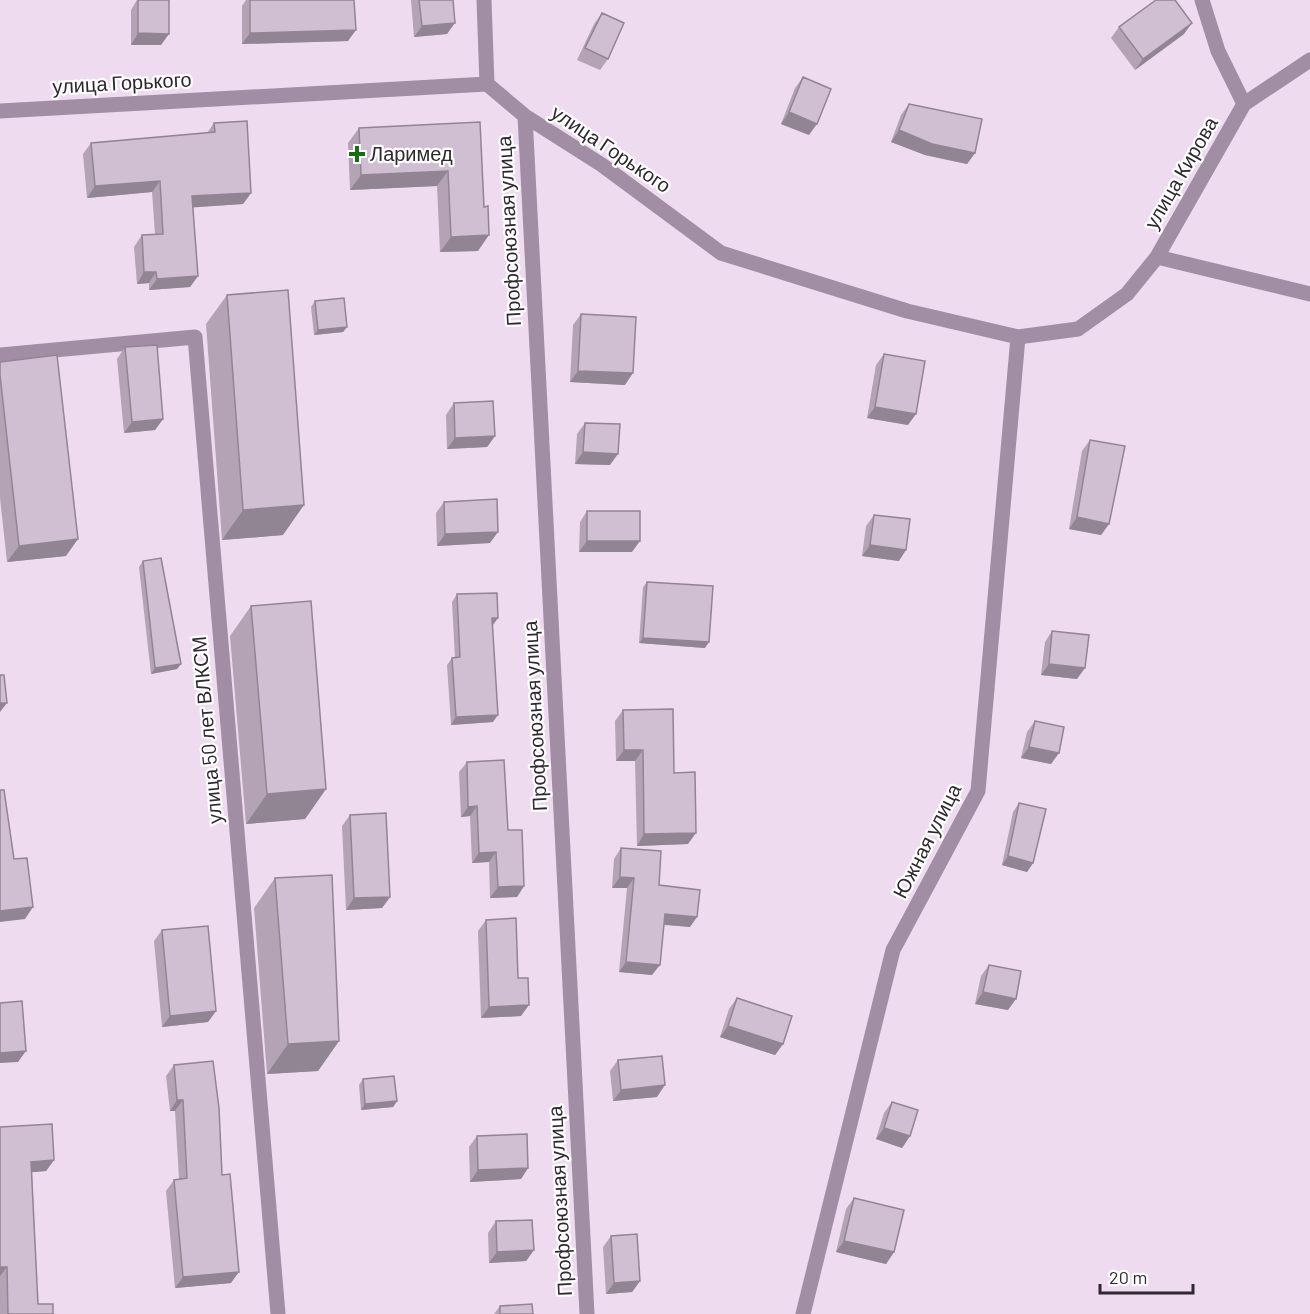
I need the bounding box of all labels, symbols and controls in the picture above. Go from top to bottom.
street label: улица Горького [52,66,192,98]
street label: улица Горького [547,99,676,197]
street label: улица Кирова [1138,111,1222,233]
street label: Профсоюзная улица [491,134,525,327]
place label: Ларимед [370,141,453,165]
marker: Ларимед [348,145,366,163]
street label: Профсоюзная улица [517,619,551,812]
street label: улица 50 лет ВЛКСМ [186,635,226,825]
street label: Южная улица [887,778,966,902]
street label: Профсоюзная улица [542,1104,576,1297]
scale bar [1100,1257,1193,1295]
text: 20 m [1109,1266,1147,1288]

